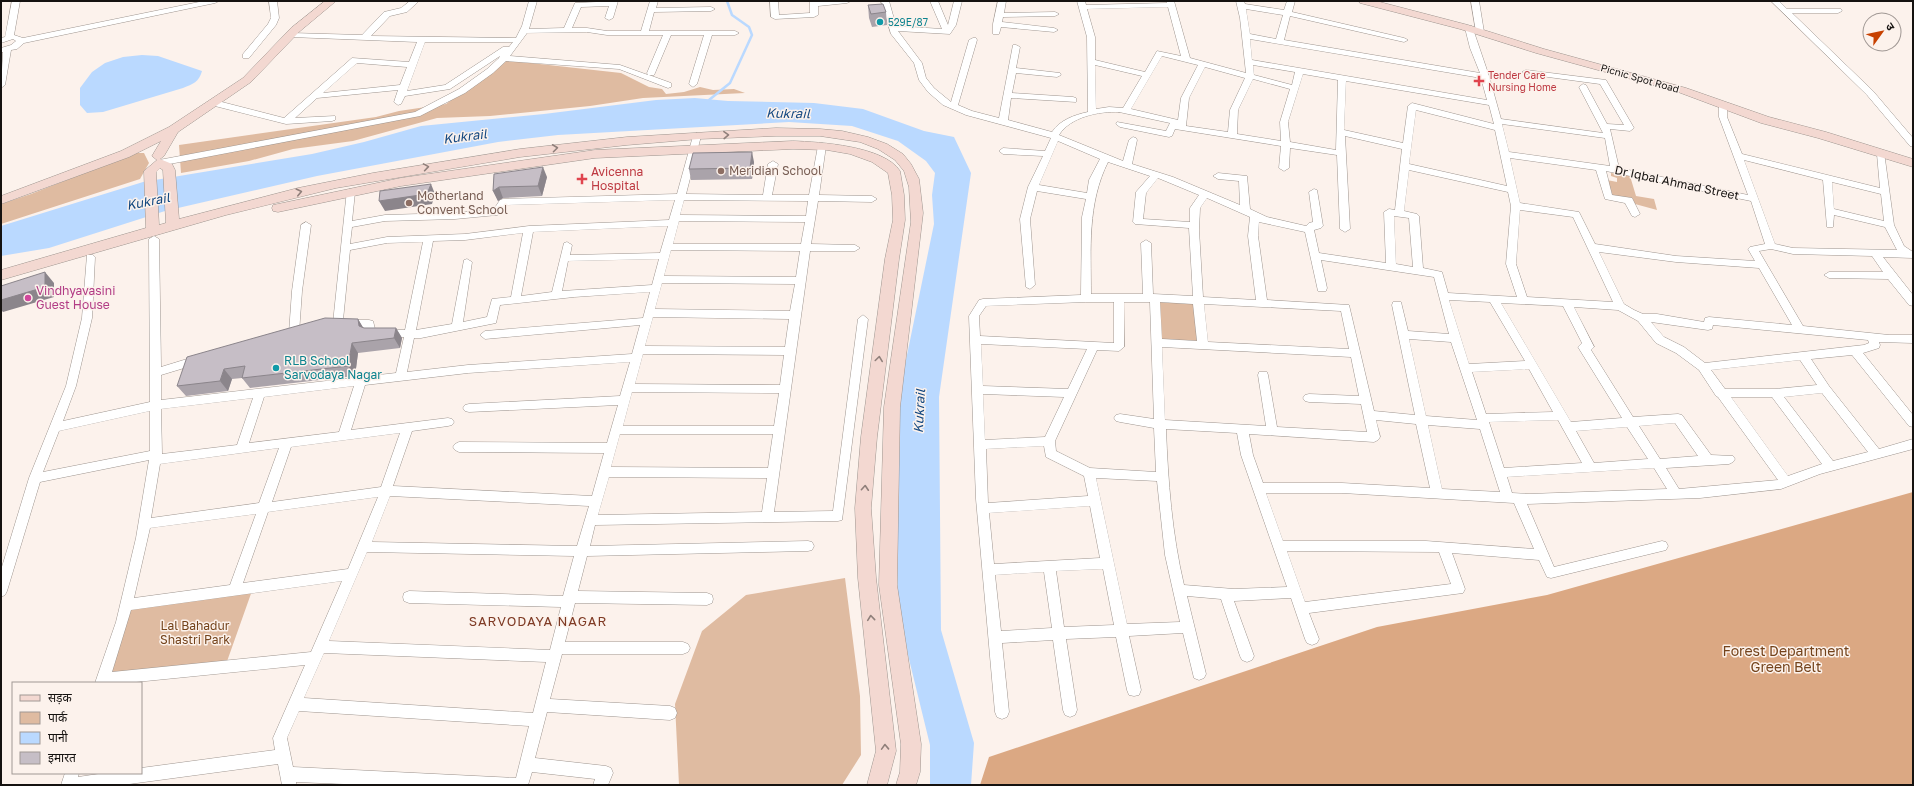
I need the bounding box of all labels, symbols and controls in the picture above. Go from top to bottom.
north arrow [1862,12,1902,52]
place label: 529E/87 [888,16,928,28]
marker: 529E/87 [875,17,885,27]
text: उ [1884,20,1898,33]
street label: Picnic Spot Road [1599,61,1681,95]
place label: Tender Care Nursing Home [1488,69,1557,93]
marker: Tender Care Nursing Home [1473,75,1485,87]
water label: Kukrail [766,105,811,121]
water label: Kukrail [442,125,489,147]
one-way arrow [723,130,729,139]
one-way arrow [552,144,558,153]
street label: Dr Iqbal Ahmad Street [1613,162,1741,203]
one-way arrow [423,163,429,172]
place label: Meridian School [729,163,822,178]
place label: Avicenna Hospital [591,164,643,193]
marker: Meridian School [716,166,726,176]
marker: Avicenna Hospital [576,173,588,185]
place label: Motherland Convent School [417,188,508,217]
water label: Kukrail [125,189,172,213]
one-way arrow [296,189,302,197]
marker: Motherland Convent School [404,198,414,208]
place label: Vindhyavasini Guest House [36,283,115,312]
marker: Vindhyavasini Guest House [23,293,33,303]
place label: RLB School Sarvodaya Nagar [284,353,382,382]
one-way arrow [874,356,883,362]
marker: RLB School Sarvodaya Nagar [271,363,281,373]
water label: Kukrail [910,388,928,433]
one-way arrow [860,485,869,491]
district label: SARVODAYA NAGAR [469,613,607,629]
one-way arrow [866,615,875,621]
park label: Lal Bahadur Shastri Park [160,618,230,647]
park label: Forest Department Green Belt [1723,642,1849,675]
legend [12,682,142,774]
text: सड़क [48,690,73,705]
text: पार्क [48,710,68,725]
text: पानी [48,730,69,745]
one-way arrow [880,744,889,750]
text: इमारत [48,750,77,765]

